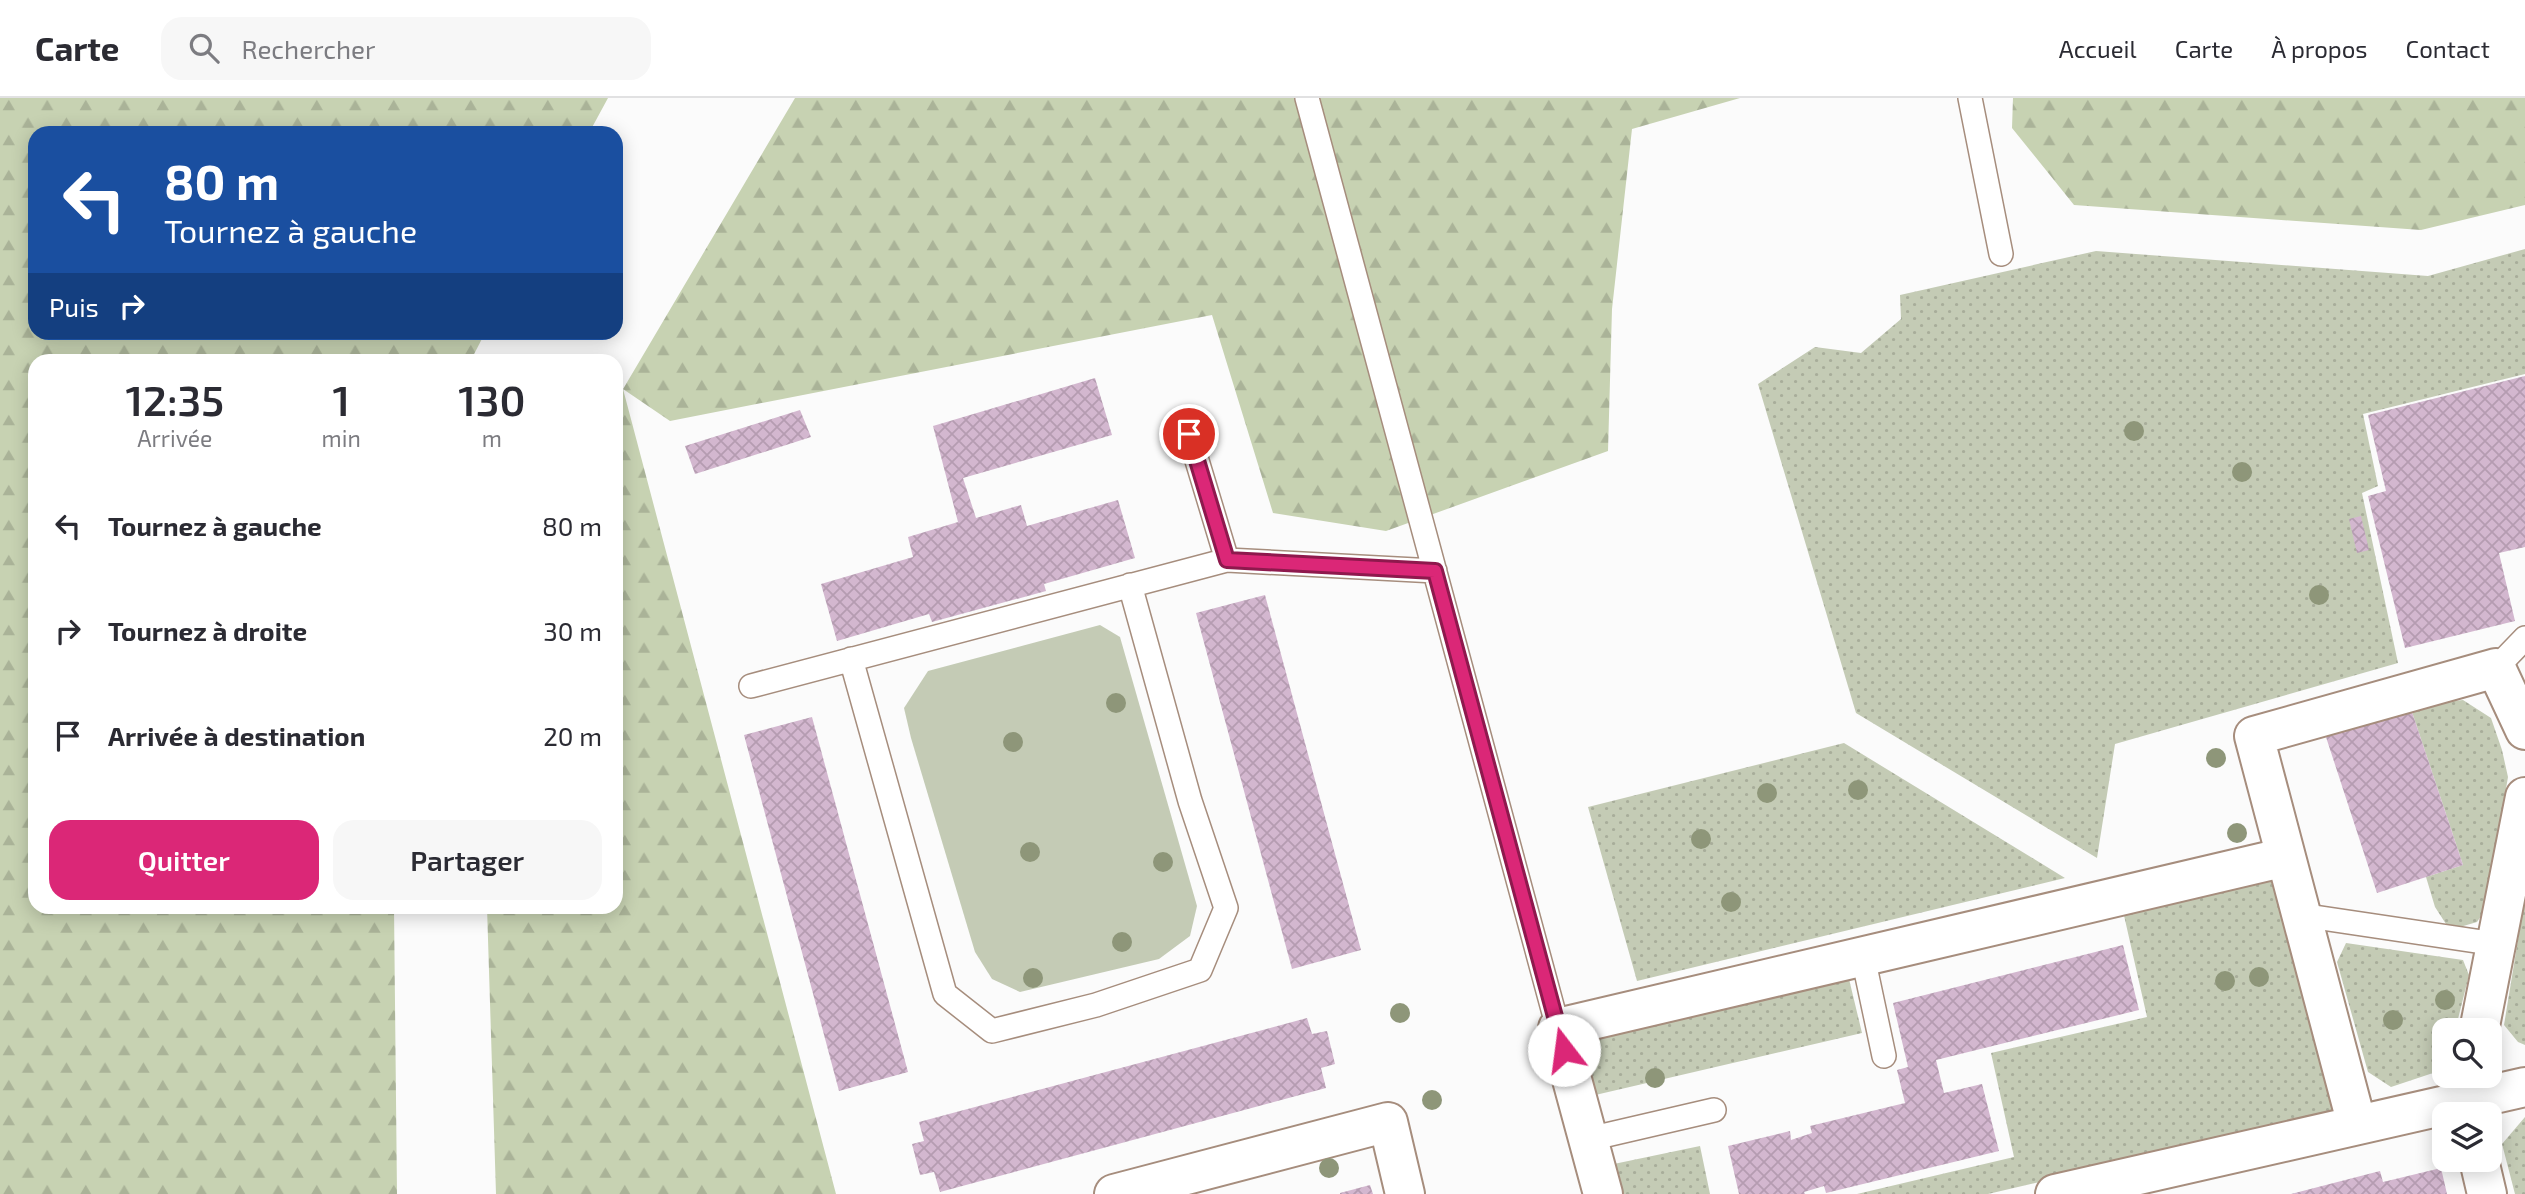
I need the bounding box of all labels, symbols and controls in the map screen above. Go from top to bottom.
search box [161,17,651,80]
text: Carte [35,28,119,68]
icon: search [185,29,223,67]
text: Rechercher [241,33,375,64]
text: Accueil [2059,34,2137,63]
text: Carte [2175,34,2233,63]
text: À propos [2271,34,2368,63]
text: Contact [2406,34,2490,63]
text: 80 m [164,151,279,210]
icon: left [49,154,140,245]
text: Tournez à gauche [164,211,417,249]
icon: right [113,287,151,325]
text: Puis [49,291,99,322]
text: 12:35 [126,374,224,424]
text: 1 [332,374,350,424]
text: 130 [458,374,525,424]
pin [1159,404,1219,464]
icon: arrive [1170,415,1208,453]
text: Arrivée [137,424,212,452]
text: min [322,424,361,452]
text: m [482,424,502,452]
icon: left [49,507,87,545]
text: Tournez à gauche [108,510,322,541]
text: 80 m [542,510,602,541]
icon: right [49,612,87,650]
text: Tournez à droite [108,615,307,646]
text: 30 m [543,615,602,646]
icon: arrive [49,717,87,755]
text: Arrivée à destination [108,720,365,751]
text: 20 m [543,720,602,751]
button: Quitter [49,820,319,900]
button: Partager [333,820,602,900]
position arrow [1527,1013,1601,1087]
map controls [2432,1018,2502,1172]
button: search [2432,1018,2502,1088]
button: layers [2432,1102,2502,1172]

